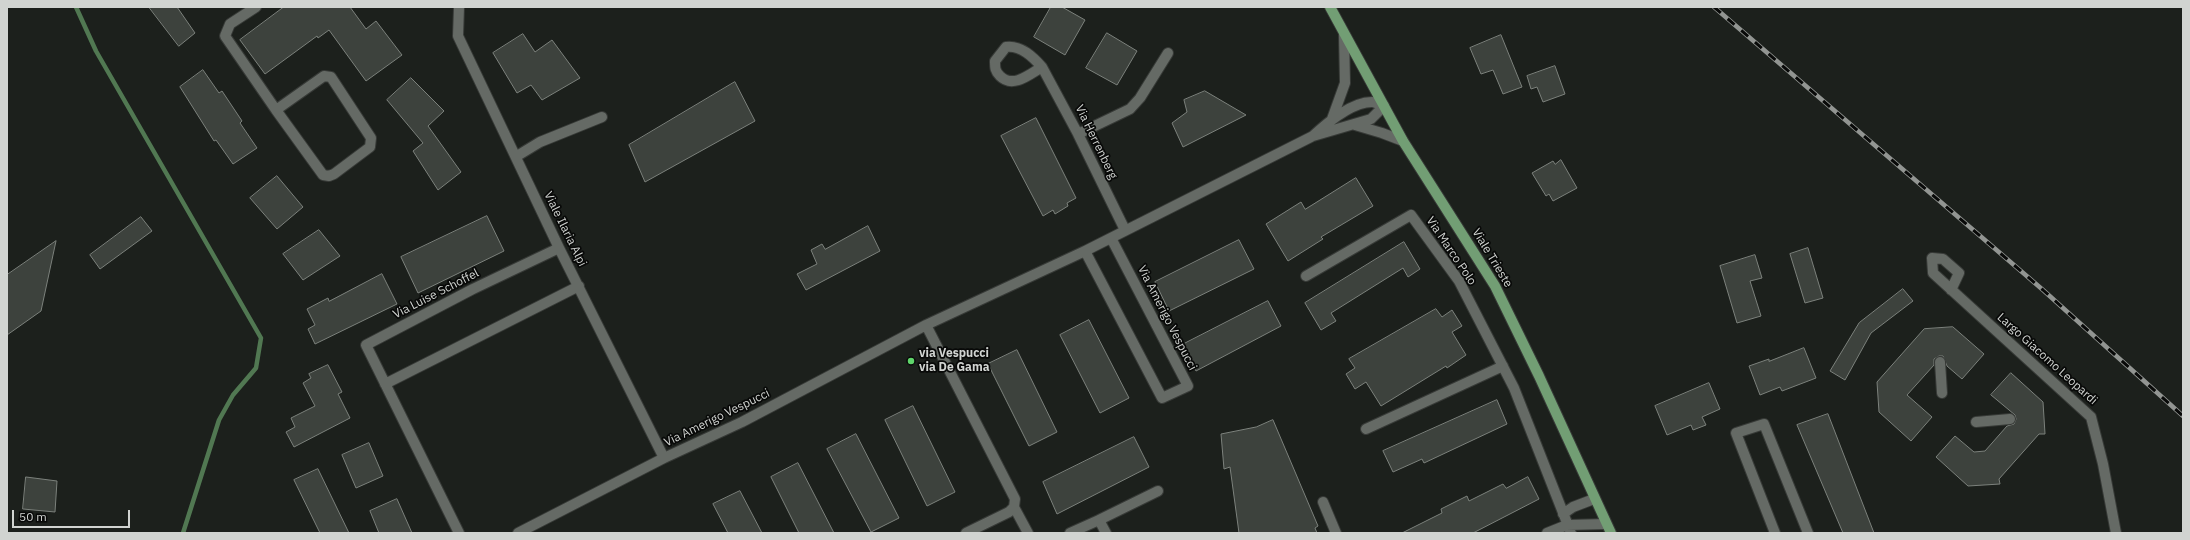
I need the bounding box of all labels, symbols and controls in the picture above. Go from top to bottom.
street label: Via Herrenberg [1072,103,1120,181]
street label: Viale Ilaria Alpi [541,189,589,269]
street label: Via Marco Polo [1423,214,1479,288]
street label: Viale Trieste [1469,226,1515,290]
street label: Via Amerigo Vespucci [1134,263,1200,373]
street label: Via Luise Schoffel [391,266,481,322]
street label: Largo Giacomo Leopardi [1994,310,2100,408]
place label: via Vespucci via De Gama [919,347,989,375]
marker: via Vespucci via De Gama [906,356,916,366]
street label: Via Amerigo Vespucci [662,386,772,450]
scale bar [14,502,132,528]
text: 50 m [19,509,47,524]

